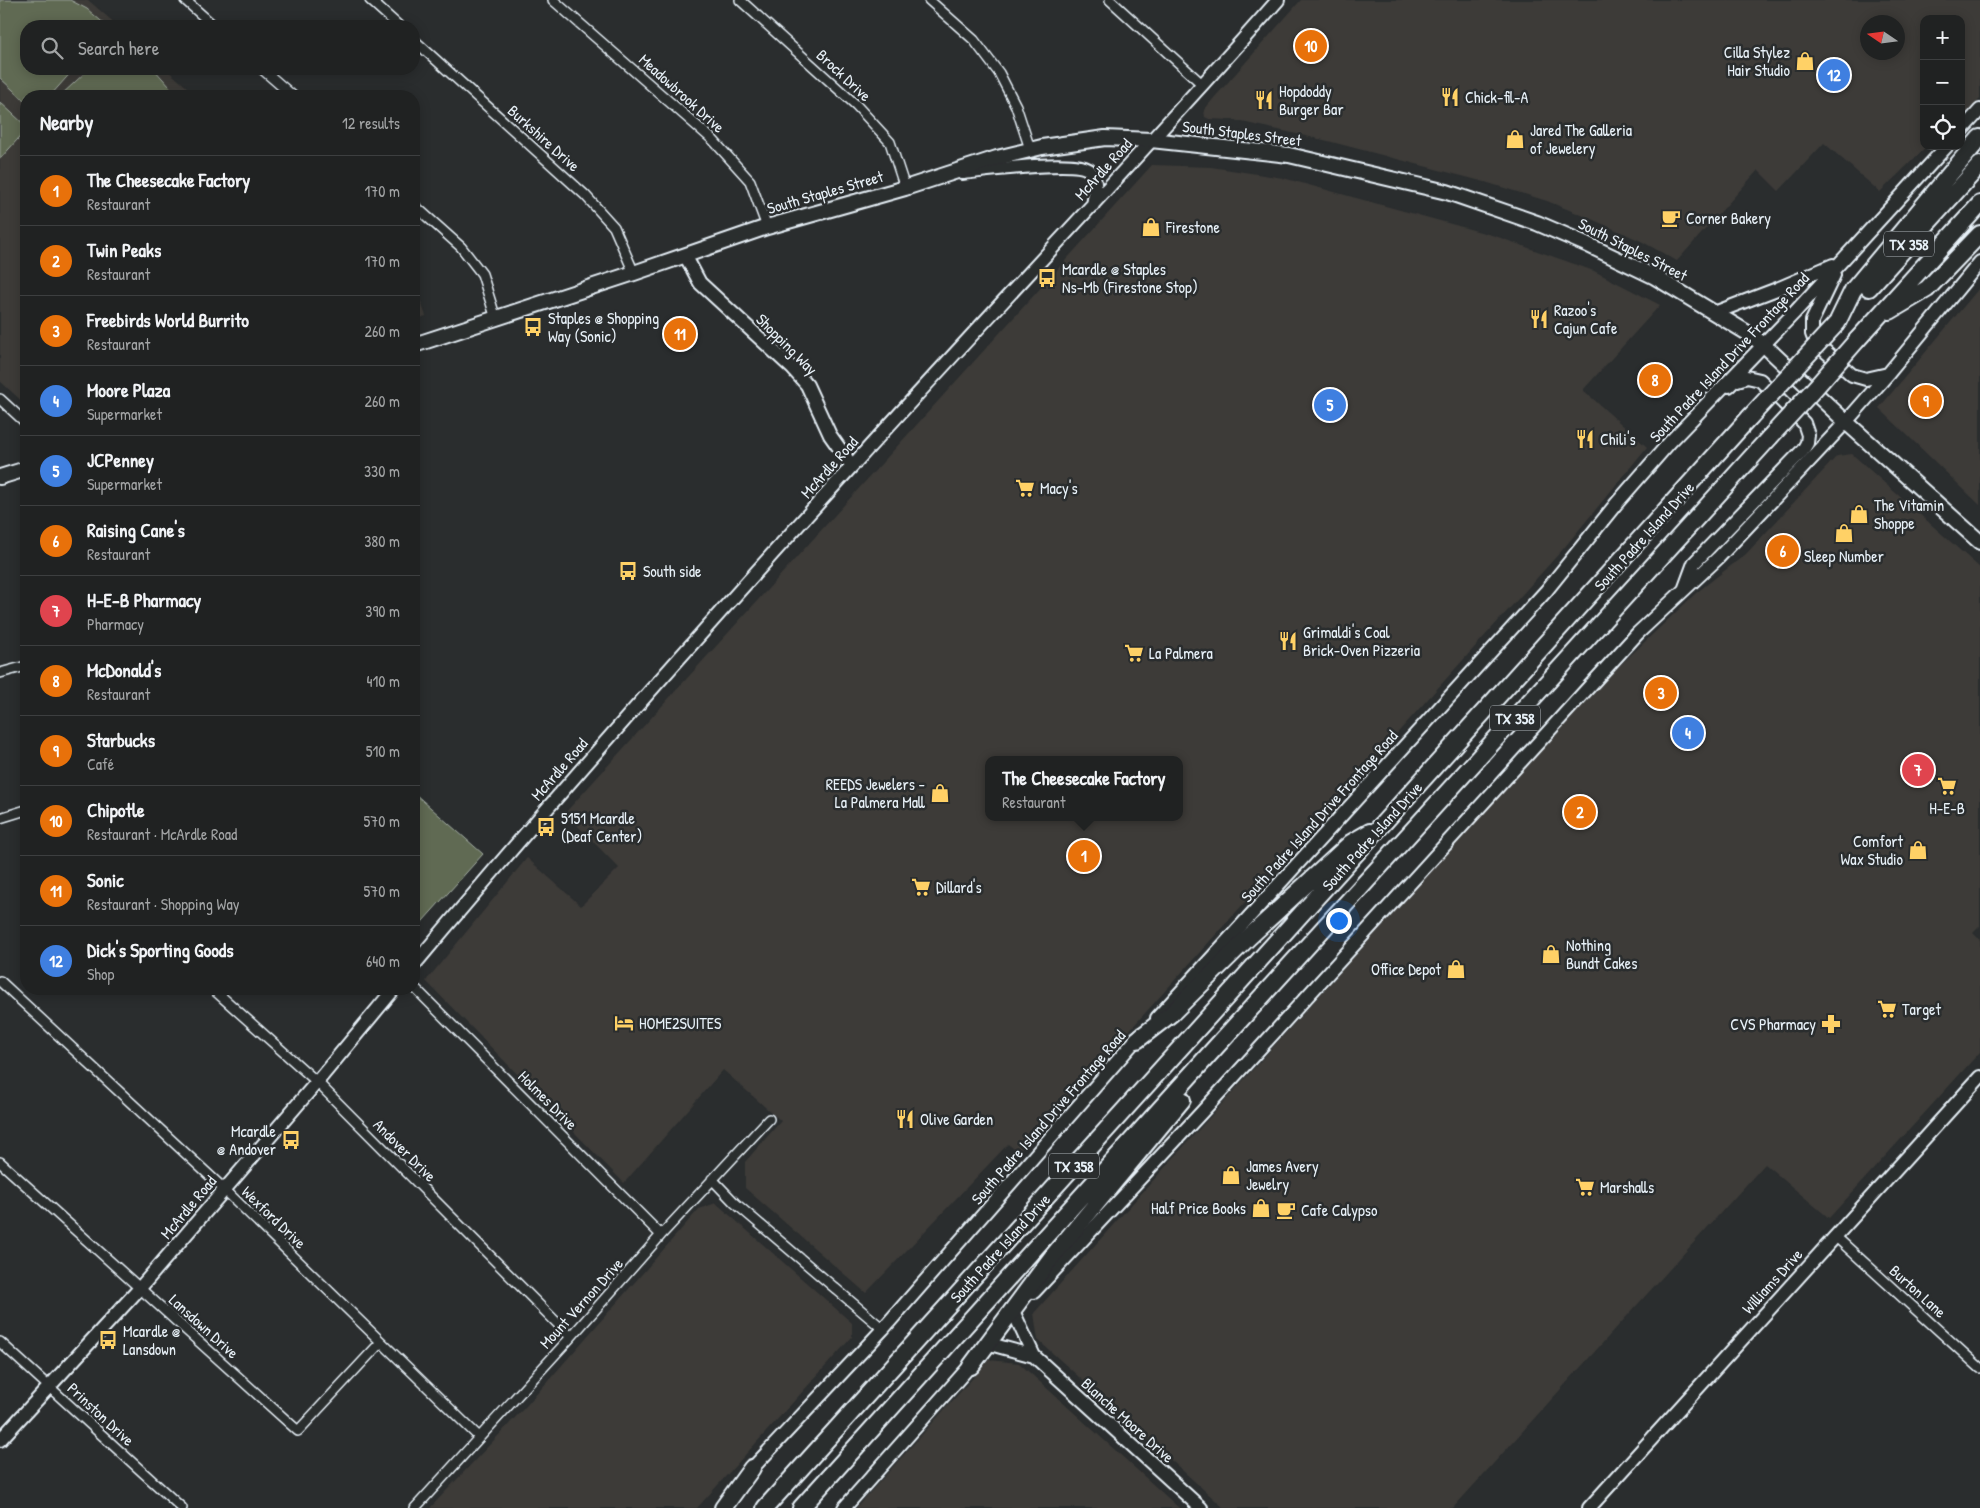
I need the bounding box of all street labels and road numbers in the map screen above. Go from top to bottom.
street label: Brock Drive [812,44,877,106]
street label: Meadowbrook Drive [634,49,730,138]
street label: Burkshire Drive [503,100,585,177]
street label: South Staples Street [1181,115,1303,151]
street label: McArdle Road [1069,133,1137,205]
street label: South Staples Street [764,165,886,219]
street label: South Staples Street [1575,212,1692,286]
road number: TX 358 [1884,232,1934,256]
street label: South Padre Island Drive Frontage Road [1644,267,1814,447]
street label: Shopping Way [751,308,823,380]
street label: McArdle Road [795,431,863,503]
street label: South Padre Island Drive [1589,476,1700,595]
road number: TX 358 [1490,706,1540,730]
street label: South Padre Island Drive Frontage Road [1237,726,1401,906]
street label: McArdle Road [526,733,592,805]
street label: South Padre Island Drive [1318,777,1426,895]
street label: South Padre Island Drive Frontage Road [966,1025,1130,1209]
street label: Holmes Drive [514,1066,583,1135]
street label: Andover Drive [369,1114,442,1187]
road number: TX 358 [1049,1154,1099,1178]
street label: McArdle Road [155,1171,221,1243]
street label: Wexford Drive [237,1181,312,1254]
street label: South Padre Island Drive [945,1188,1056,1307]
street label: Williams Drive [1737,1243,1808,1318]
street label: Mount Vernon Drive [534,1252,628,1353]
street label: Burton Lane [1885,1260,1952,1323]
street label: Lansdown Drive [164,1289,244,1364]
street label: Blanche Moore Drive [1077,1372,1180,1468]
street label: Prinston Drive [63,1377,140,1451]

